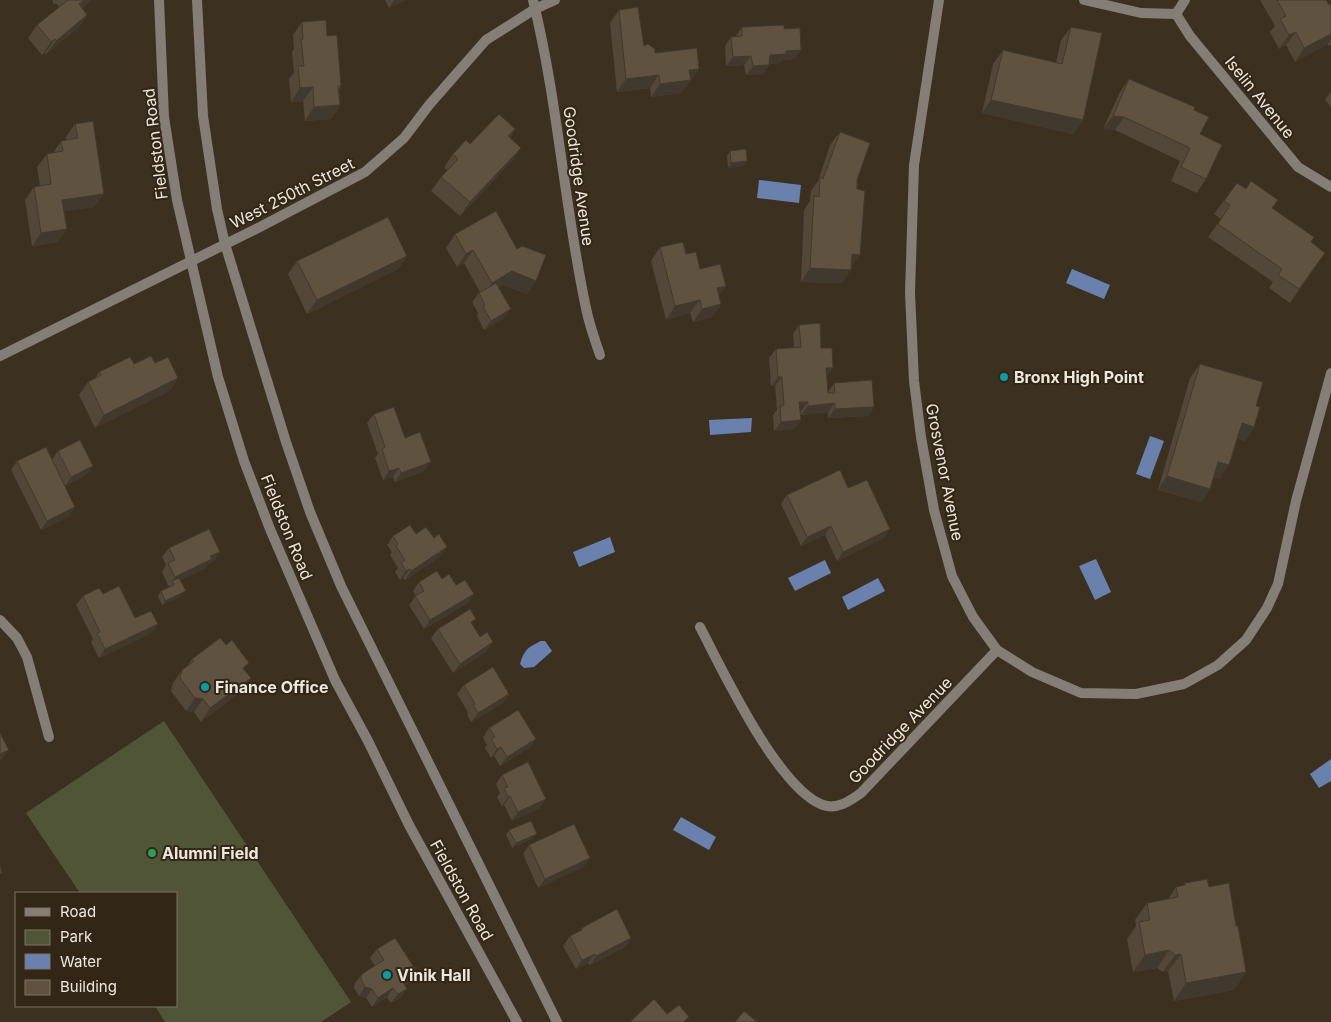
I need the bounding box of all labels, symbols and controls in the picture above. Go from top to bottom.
street label: Iselin Avenue [1221,52,1299,142]
street label: Fieldston Road [138,87,172,201]
street label: Goodridge Avenue [559,105,599,247]
street label: West 250th Street [227,153,357,233]
place label: Bronx High Point [1014,367,1144,387]
marker: Bronx High Point [998,371,1010,383]
street label: Grosvenor Avenue [922,402,968,542]
street label: Fieldston Road [257,471,317,583]
street label: Goodridge Avenue [844,672,956,788]
place label: Finance Office [215,677,328,697]
marker: Finance Office [199,681,211,693]
street label: Fieldston Road [426,836,498,944]
place label: Alumni Field [162,843,259,863]
marker: Alumni Field [146,847,158,859]
legend [15,892,178,1007]
text: Road [60,902,96,921]
text: Park [60,927,93,946]
text: Water [60,952,102,971]
place label: Vinik Hall [397,965,471,985]
marker: Vinik Hall [381,969,393,981]
text: Building [60,977,117,996]

